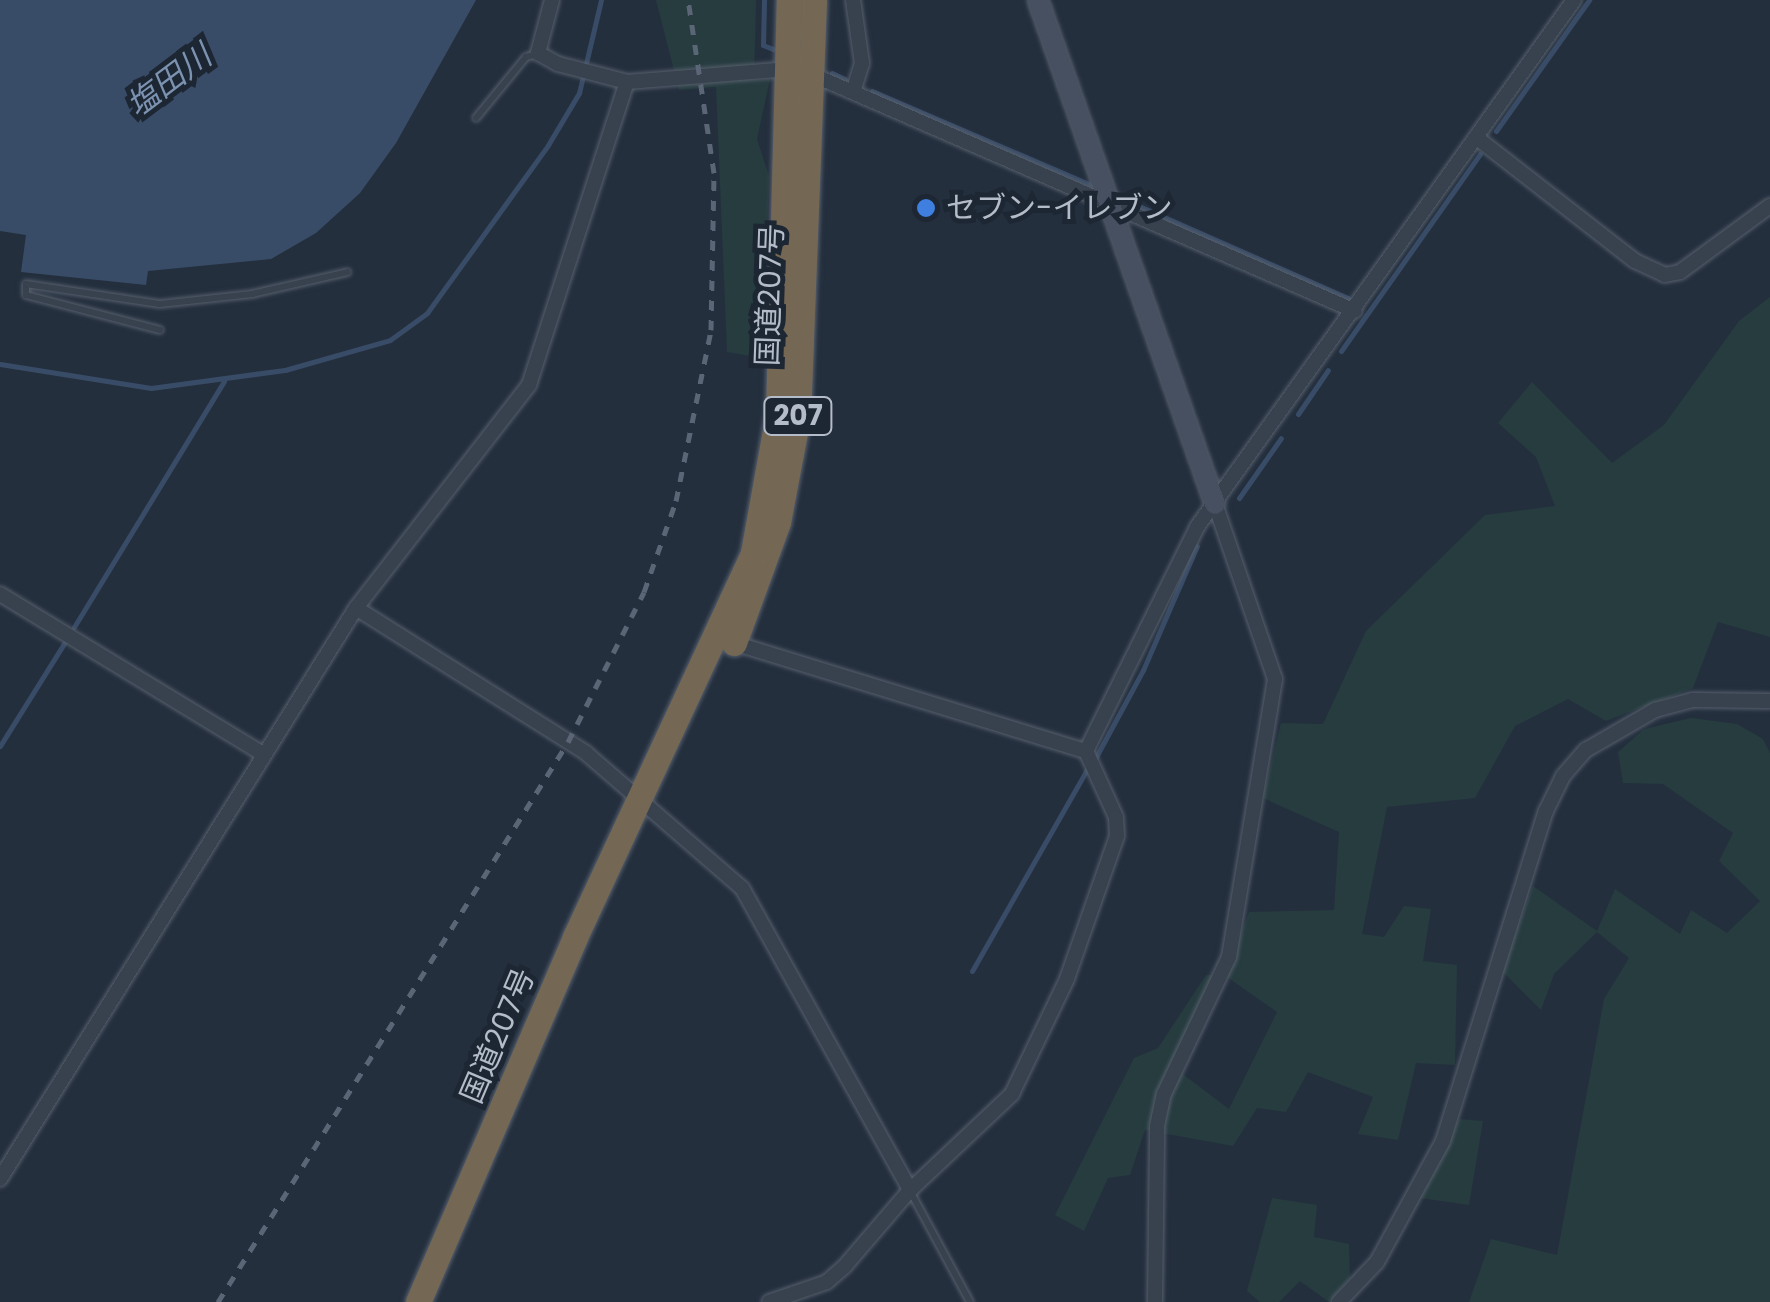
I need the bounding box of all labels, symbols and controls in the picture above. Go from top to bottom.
water label: 塩田川 [119,37,219,125]
place label: セブン-イレブン [946,190,1173,226]
marker: セブン-イレブン [915,197,937,219]
street label: 国道207号 [750,223,790,367]
road number: 207 [763,393,833,439]
street label: 国道207号 [454,963,542,1109]

